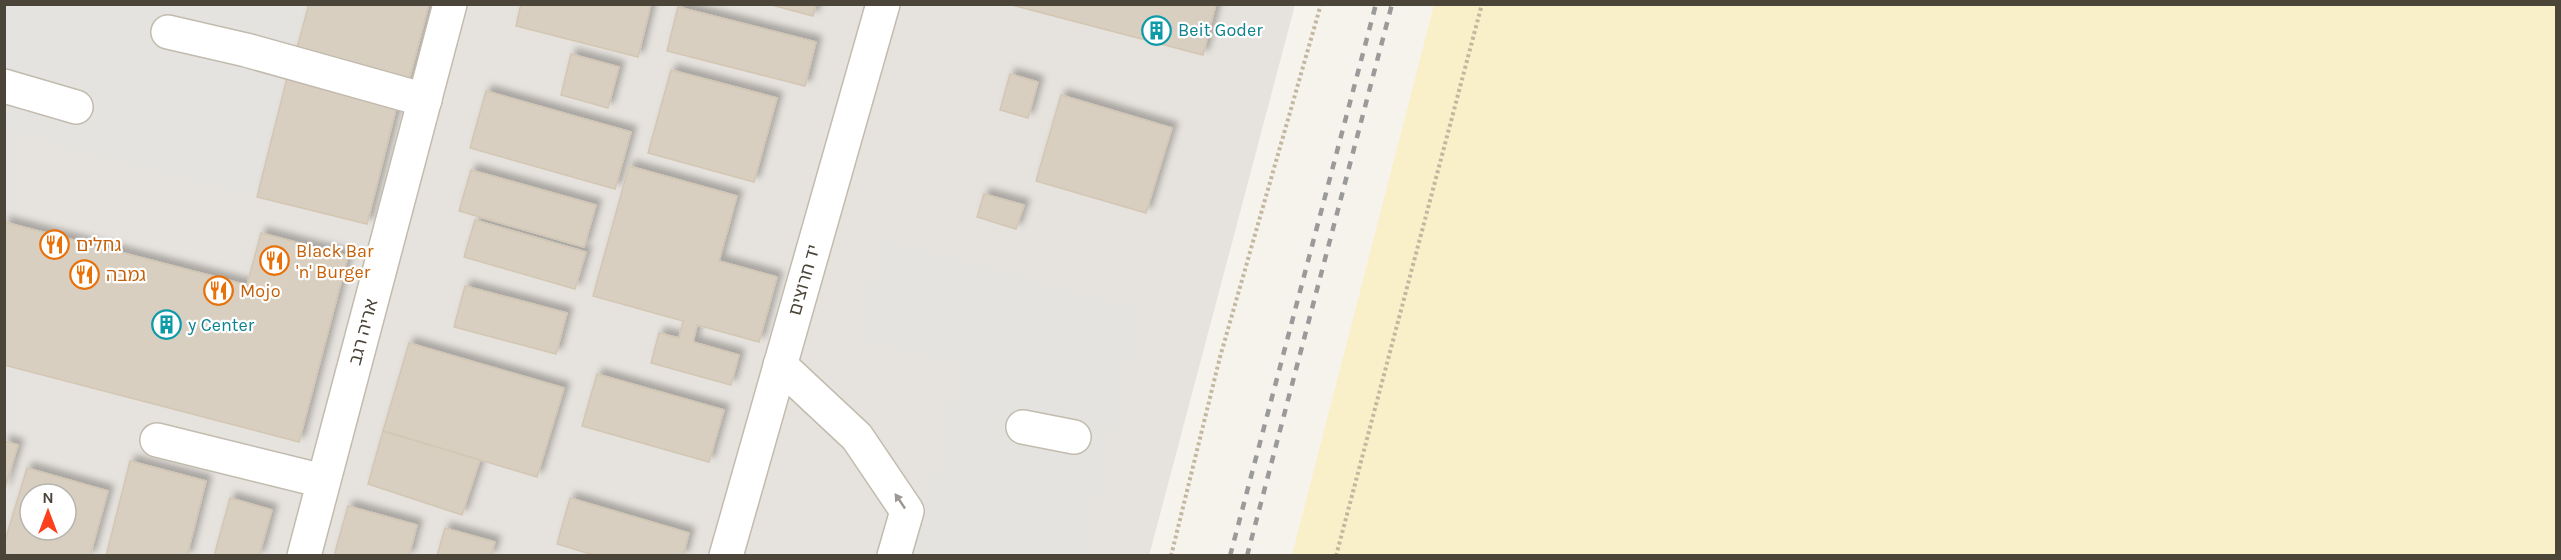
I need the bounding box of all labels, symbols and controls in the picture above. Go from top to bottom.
building icon: Beit Goder [1141,14,1173,46]
place label: Beit Goder [1178,19,1263,41]
restaurant icon: גחלים [39,229,71,261]
place label: גחלים [76,234,121,256]
place label: Black Bar 'n' Burger [296,240,374,283]
street label: יד חרוצים [783,242,825,318]
restaurant icon: Black Bar 'n' Burger [259,245,291,277]
restaurant icon: גמבה [69,259,101,291]
place label: גמבה [106,264,146,286]
restaurant icon: Mojo [203,275,235,307]
place label: Mojo [240,280,281,302]
street label: אריה רגב [344,296,382,368]
building icon: y Center [151,309,183,341]
place label: y Center [187,314,255,336]
north arrow [18,482,78,542]
text: N [42,488,54,507]
one-way arrow [894,493,906,509]

